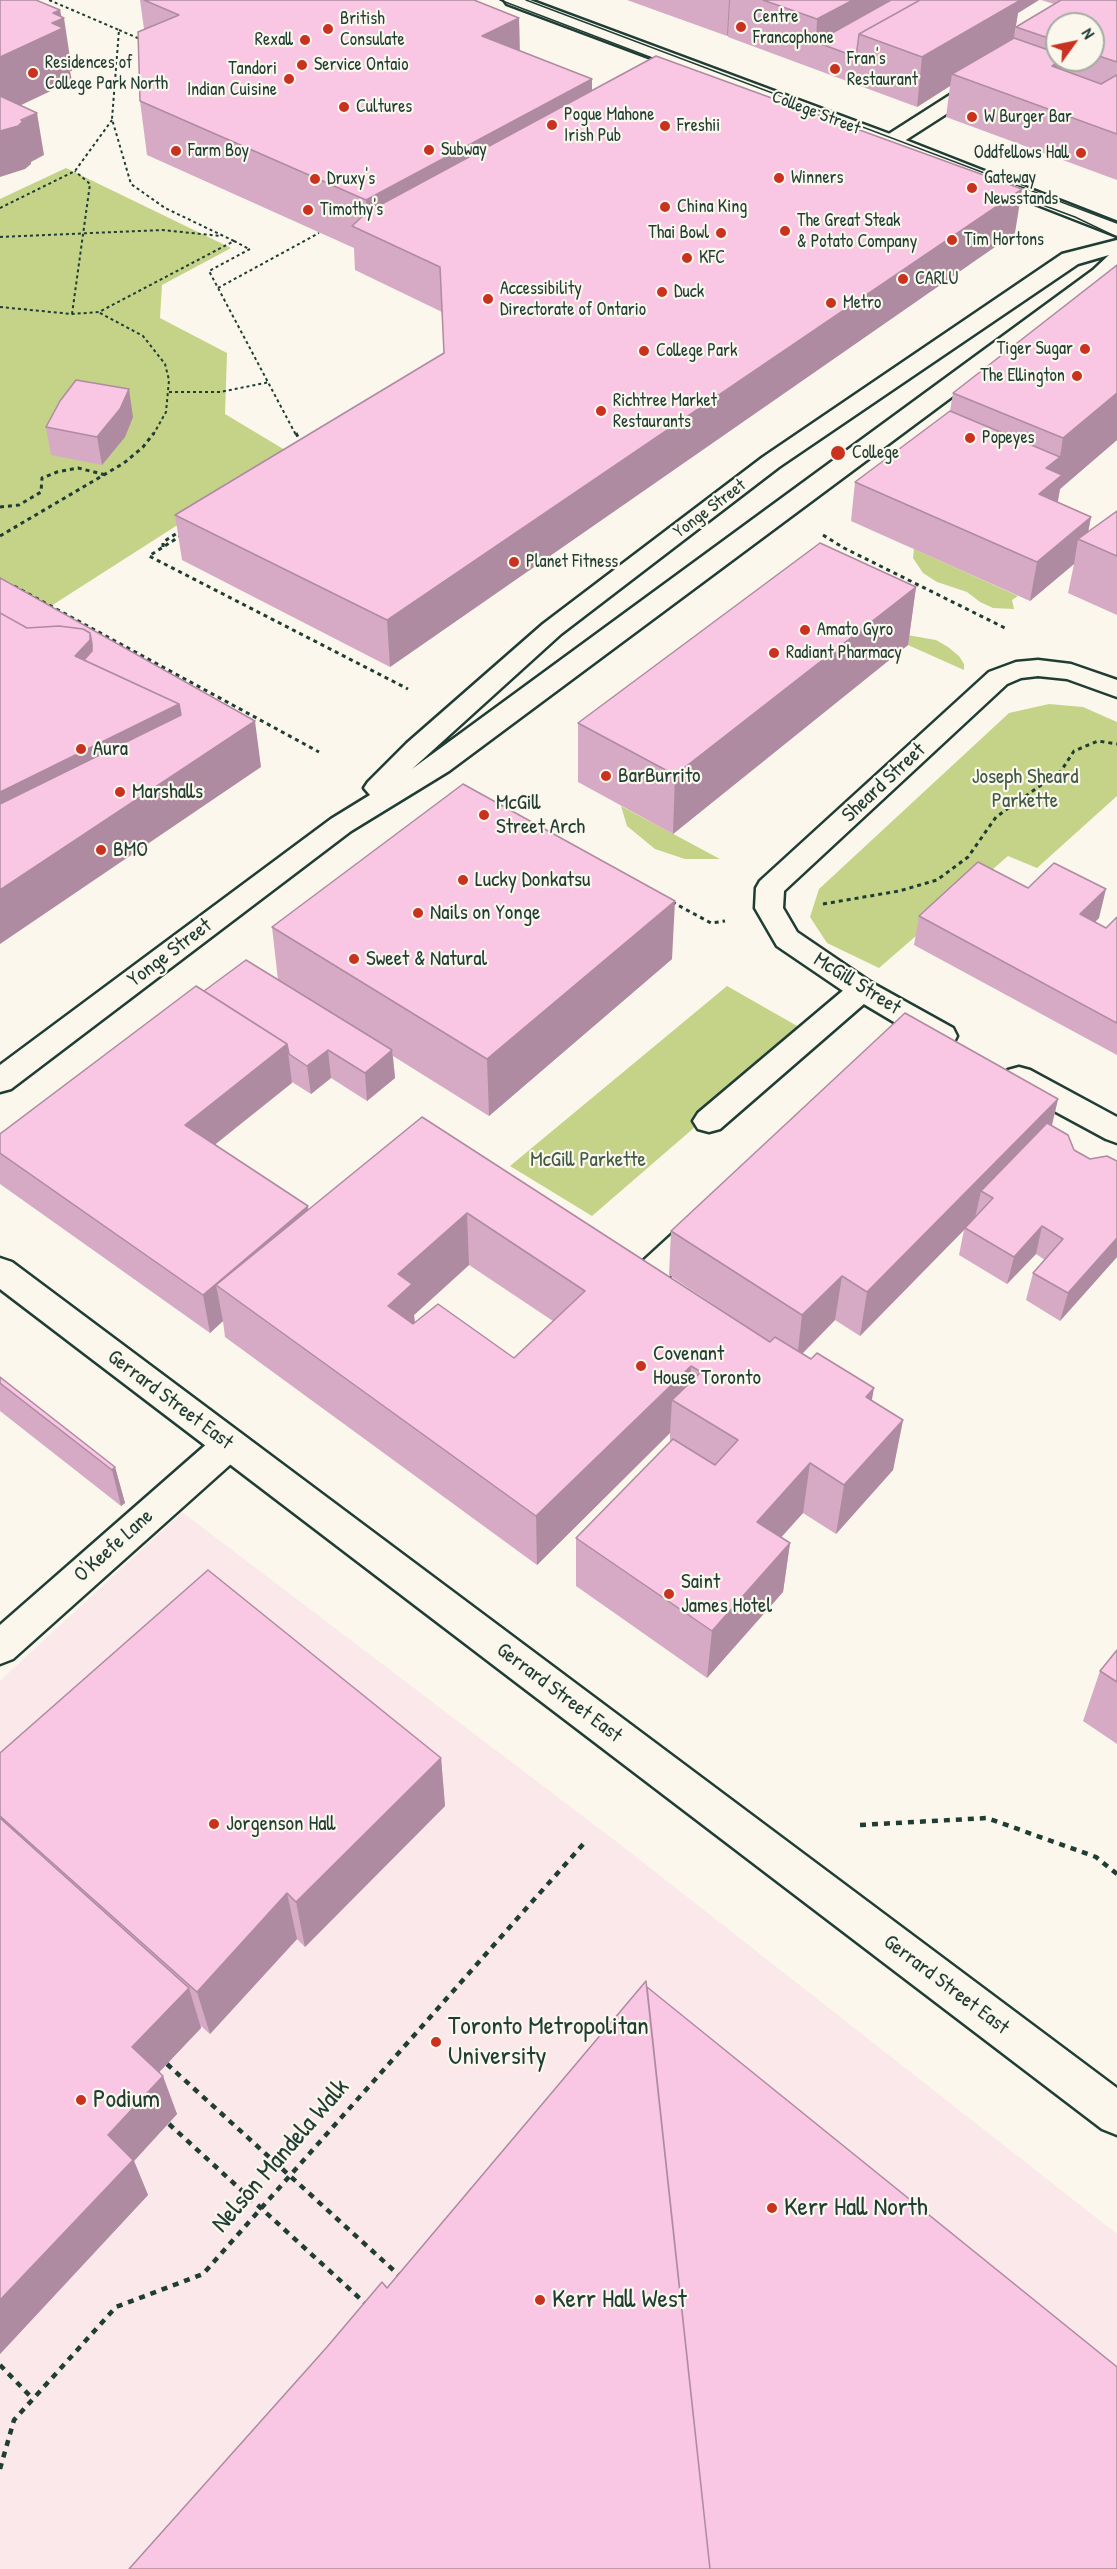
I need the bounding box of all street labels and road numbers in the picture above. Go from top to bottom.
street label: College Street [769,86,863,140]
street label: Yonge Street [670,475,750,543]
street label: Sheard Street [837,738,931,828]
street label: Yonge Street [123,913,217,993]
street label: McGill Street [809,947,905,1021]
street label: Gerrard Street East [102,1345,238,1455]
street label: O'Keefe Lane [69,1504,159,1588]
street label: Gerrard Street East [491,1638,627,1748]
street label: Gerrard Street East [878,1930,1014,2040]
street label: Nelson Mandela Walk [206,2072,356,2240]

